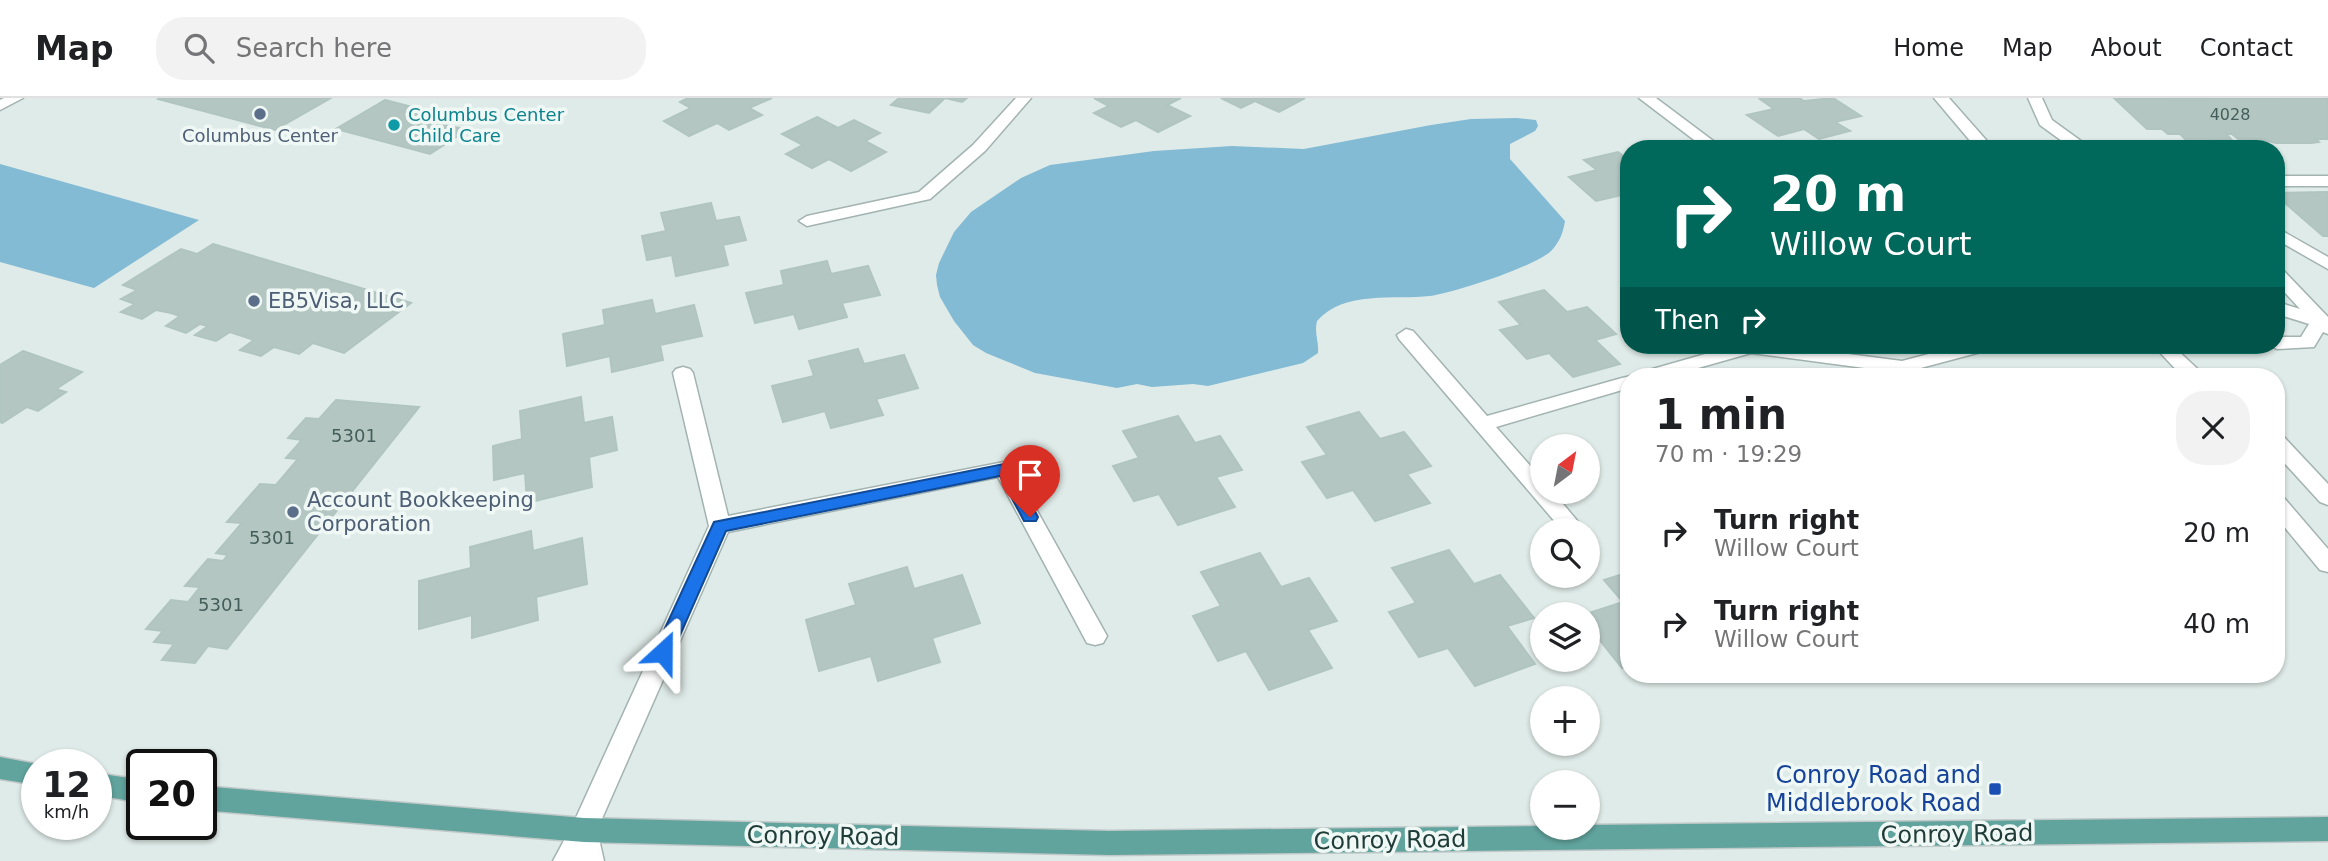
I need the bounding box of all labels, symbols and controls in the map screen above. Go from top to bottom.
search box [156,17,646,80]
text: Map [35,29,114,68]
icon: search [180,29,218,67]
text: Search here [236,33,392,63]
text: Home [1893,34,1964,62]
text: Map [2002,34,2053,62]
text: About [2091,34,2162,62]
text: Contact [2200,34,2293,62]
place label: Columbus Center Child Care [408,104,565,146]
house number: 4028 [2210,105,2250,124]
marker: Columbus Center [252,106,268,122]
marker: Columbus Center Child Care [386,117,402,133]
place label: Columbus Center [182,125,339,146]
text: 20 m [1770,166,1906,223]
icon: right [1655,168,1746,259]
text: Willow Court [1770,225,1971,263]
place label: EB5Visa, LLC [268,289,404,313]
marker: EB5Visa, LLC [246,293,262,309]
icon: right [1734,301,1772,339]
text: Then [1655,305,1720,335]
text: 1 min [1655,390,1787,439]
button: close [2176,391,2250,465]
house number: 5301 [331,425,377,446]
north arrow [1530,434,1600,504]
map controls [1530,434,1600,840]
text: 70 m · 19:29 [1655,441,1802,467]
pin [1000,445,1060,517]
icon: arrive [1011,456,1049,494]
place label: Account Bookkeeping Corporation [307,488,534,536]
marker: Account Bookkeeping Corporation [285,504,301,520]
text: Turn right [1714,505,1859,535]
icon: right [1655,514,1693,552]
button: search [1530,518,1600,588]
text: 20 m [2183,518,2250,548]
house number: 5301 [249,527,295,548]
text: Willow Court [1714,535,1859,561]
house number: 5301 [198,594,244,615]
text: Turn right [1714,596,1859,626]
button: layers [1530,602,1600,672]
icon: right [1655,605,1693,643]
text: 40 m [2183,609,2250,639]
position arrow [626,615,700,689]
text: Willow Court [1714,626,1859,652]
button: + [1530,686,1600,756]
speed limit sign: 20 [126,749,217,840]
place label: Conroy Road and Middlebrook Road [1766,761,1981,817]
text: 12 [42,765,91,805]
button: − [1530,770,1600,840]
marker: Conroy Road and Middlebrook Road [1987,781,2003,797]
text: km/h [44,801,89,822]
street label: Conroy Road [1880,819,2034,849]
street label: Conroy Road [746,821,900,851]
street label: Conroy Road [1313,825,1467,855]

